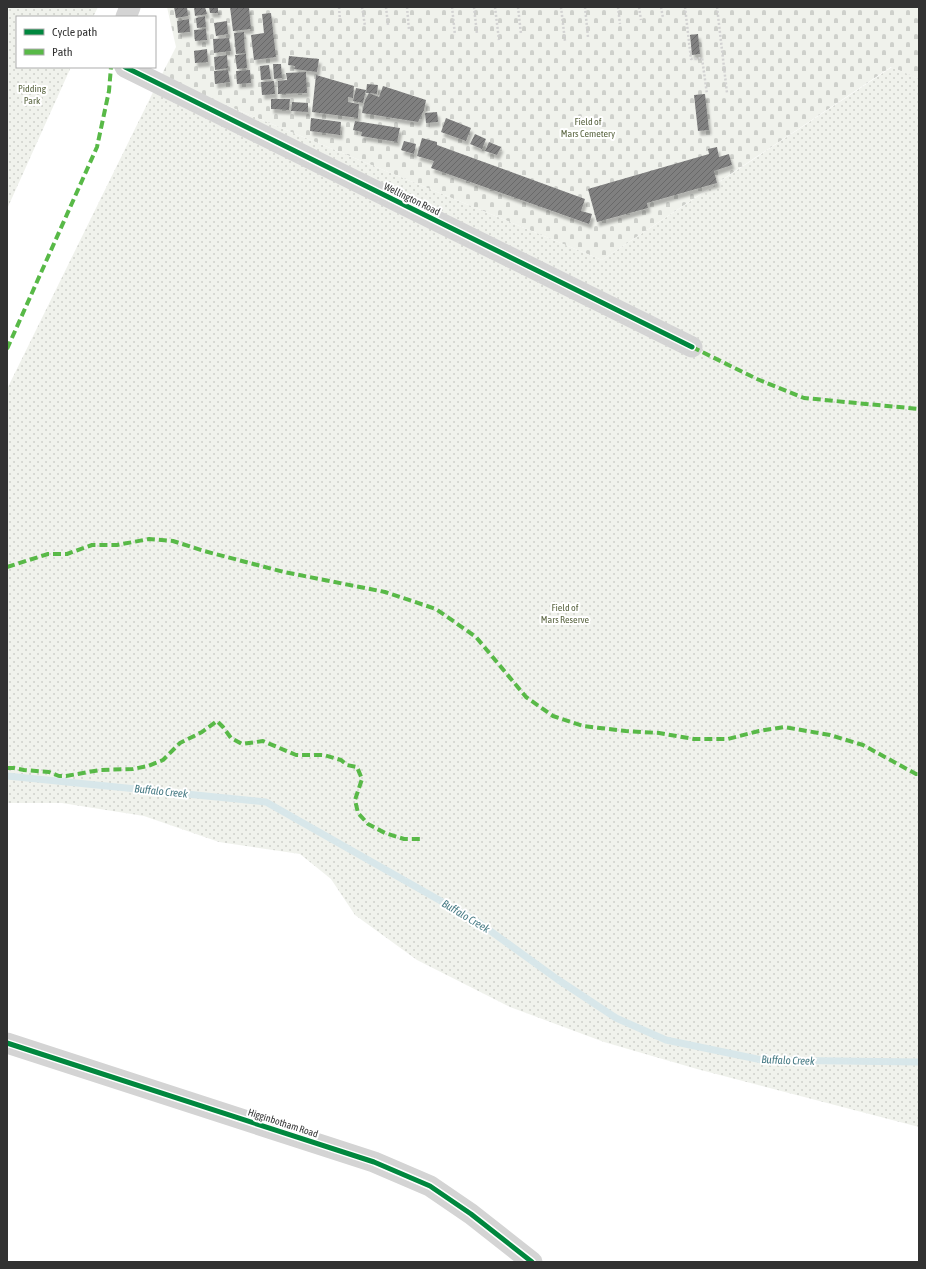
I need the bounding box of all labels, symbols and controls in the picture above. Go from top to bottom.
legend [16,16,156,68]
text: Cycle path [52,25,97,39]
text: Path [52,45,73,59]
park label: Pidding Park [18,83,47,106]
park label: Field of Mars Cemetery [561,116,615,139]
street label: Wellington Road [382,181,442,217]
park label: Field of Mars Reserve [541,602,590,625]
water label: Buffalo Creek [134,782,188,800]
water label: Buffalo Creek [440,897,492,935]
water label: Buffalo Creek [761,1053,815,1067]
street label: Higginbotham Road [247,1106,320,1140]

